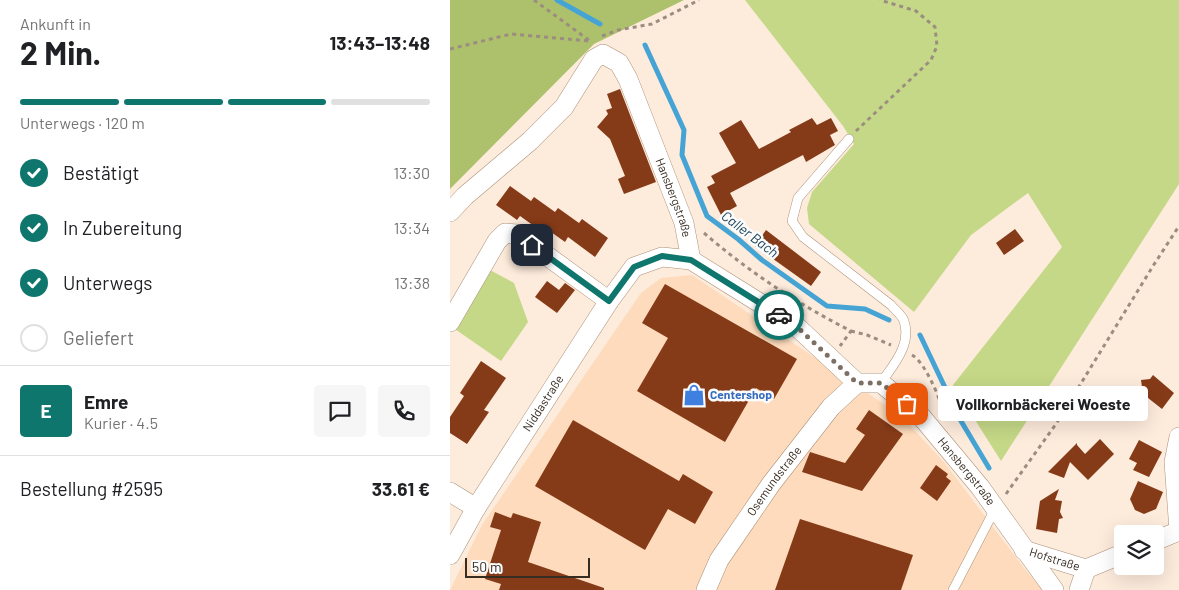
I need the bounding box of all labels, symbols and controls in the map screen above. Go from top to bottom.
text: Ankunft in [20,14,91,33]
text: 13:43–13:48 [330,31,430,54]
text: 2 Min. [20,33,101,71]
text: Unterwegs · 120 m [20,113,145,132]
street label: Hansbergstraße [653,156,695,238]
icon: check [20,159,48,187]
text: Bestätigt [63,161,139,184]
text: 13:30 [393,163,430,182]
water label: Caller Bach [719,207,782,260]
icon: check [20,214,48,242]
text: In Zubereitung [63,216,182,239]
text: 13:34 [394,218,430,237]
pin [511,224,553,266]
icon: home [518,231,546,259]
icon: check [20,269,48,297]
text: Unterwegs [63,271,152,294]
text: 13:38 [394,273,430,292]
courier [754,290,804,340]
icon: car [765,301,793,329]
text: Geliefert [63,326,134,349]
street label: Niddastraße [519,372,566,434]
shop icon: Centershop [681,382,707,408]
pin [886,383,928,425]
button: chat [314,385,366,437]
button: phone [378,385,430,437]
callout: Vollkornbäckerei Woeste [937,386,1147,422]
place label: Centershop [710,387,772,401]
text: Emre [84,390,128,413]
icon: bag [893,390,921,418]
text: Vollkornbäckerei Woeste [955,394,1131,413]
text: E [40,399,52,422]
text: Kurier · 4.5 [84,413,158,432]
street label: Hansbergstraße [936,434,999,508]
street label: Osemundstraße [743,443,804,518]
text: Bestellung #2595 [20,477,163,500]
text: 33.61 € [372,477,430,500]
map controls [1114,525,1164,575]
button: layers [1114,525,1164,575]
street label: Hofstraße [1028,544,1082,573]
scale bar [465,555,590,578]
text: 50 m [472,558,501,575]

